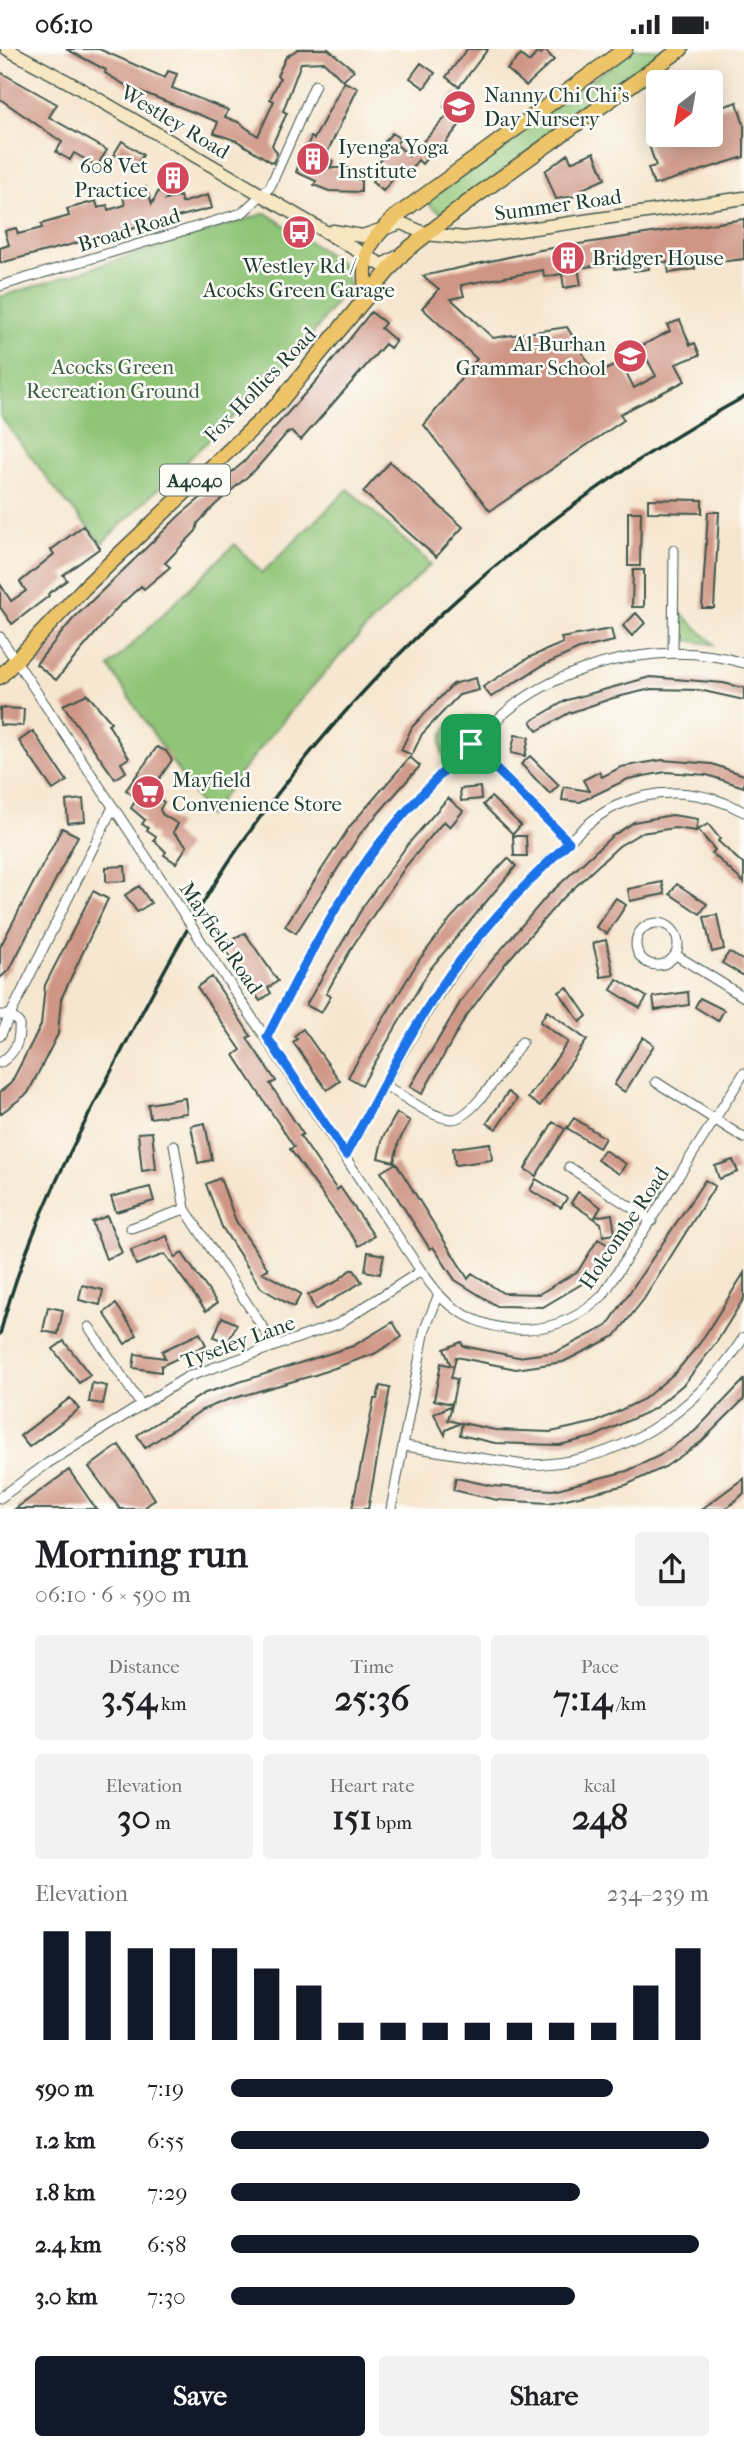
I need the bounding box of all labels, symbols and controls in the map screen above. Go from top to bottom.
text: 06:10 [35,9,93,40]
north arrow [646,70,723,147]
map controls [646,70,723,147]
street label: Westley Road [115,80,234,164]
place label: Nanny Chi Chi's Day Nursery [484,83,630,131]
school or university icon: Nanny Chi Chi's Day Nursery [440,88,478,126]
place label: Iyenga Yoga Institute [338,135,449,183]
building icon: Iyenga Yoga Institute [294,140,332,178]
place label: 608 Vet Practice [74,154,149,202]
building icon: 608 Vet Practice [154,159,192,197]
street label: Summer Road [493,184,624,226]
street label: Broad Road [75,203,183,257]
bus stop icon: Westley Rd / Acocks Green Garage [280,213,318,251]
building icon: Bridger House [549,239,587,277]
place label: Bridger House [592,246,724,270]
place label: Westley Rd / Acocks Green Garage [202,254,395,302]
street label: Fox Hollies Road [199,322,321,448]
place label: Al-Burhan Grammar School [456,332,606,380]
school or university icon: Al-Burhan Grammar School [611,337,649,375]
park label: Acocks Green Recreation Ground [26,355,200,403]
road number: A4040 [160,465,230,495]
pin [441,714,501,774]
icon: arrive [452,725,490,763]
place label: Mayfield Convenience Store [172,768,342,816]
supermarket icon: Mayfield Convenience Store [129,773,167,811]
street label: Mayfield Road [175,877,268,999]
street label: Holcombe Road [574,1162,674,1294]
street label: Tyseley Lane [178,1310,298,1374]
text: Morning run [35,1532,248,1577]
button: share [635,1532,709,1606]
text: 06:10 · 6 × 590 m [35,1581,191,1608]
text: Distance [108,1656,180,1678]
text: Time [350,1656,394,1678]
text: Pace [581,1656,619,1678]
text: 3.54 [101,1678,157,1719]
text: 25:36 [335,1678,409,1719]
text: 7:14 [554,1678,612,1719]
text: km [157,1693,187,1715]
text: /km [612,1693,646,1715]
text: Elevation [106,1775,182,1797]
text: Heart rate [329,1775,415,1797]
text: kcal [584,1775,616,1797]
text: 30 [117,1797,151,1838]
text: 151 [332,1797,372,1838]
text: 248 [572,1797,628,1838]
text: m [151,1812,171,1834]
text: bpm [372,1812,412,1834]
text: Elevation [35,1880,128,1907]
text: 234–239 m [607,1880,709,1907]
text: 590 m [35,2075,94,2102]
text: 7:19 [147,2075,184,2102]
text: 1.2 km [35,2127,95,2154]
text: 6:55 [147,2127,185,2154]
text: 1.8 km [35,2179,95,2206]
text: 7:29 [147,2179,188,2206]
text: 2.4 km [35,2231,101,2258]
text: 6:58 [147,2231,187,2258]
text: 3.0 km [35,2283,97,2310]
text: 7:30 [147,2283,186,2310]
button: Save [35,2356,365,2436]
button: Share [379,2356,709,2436]

